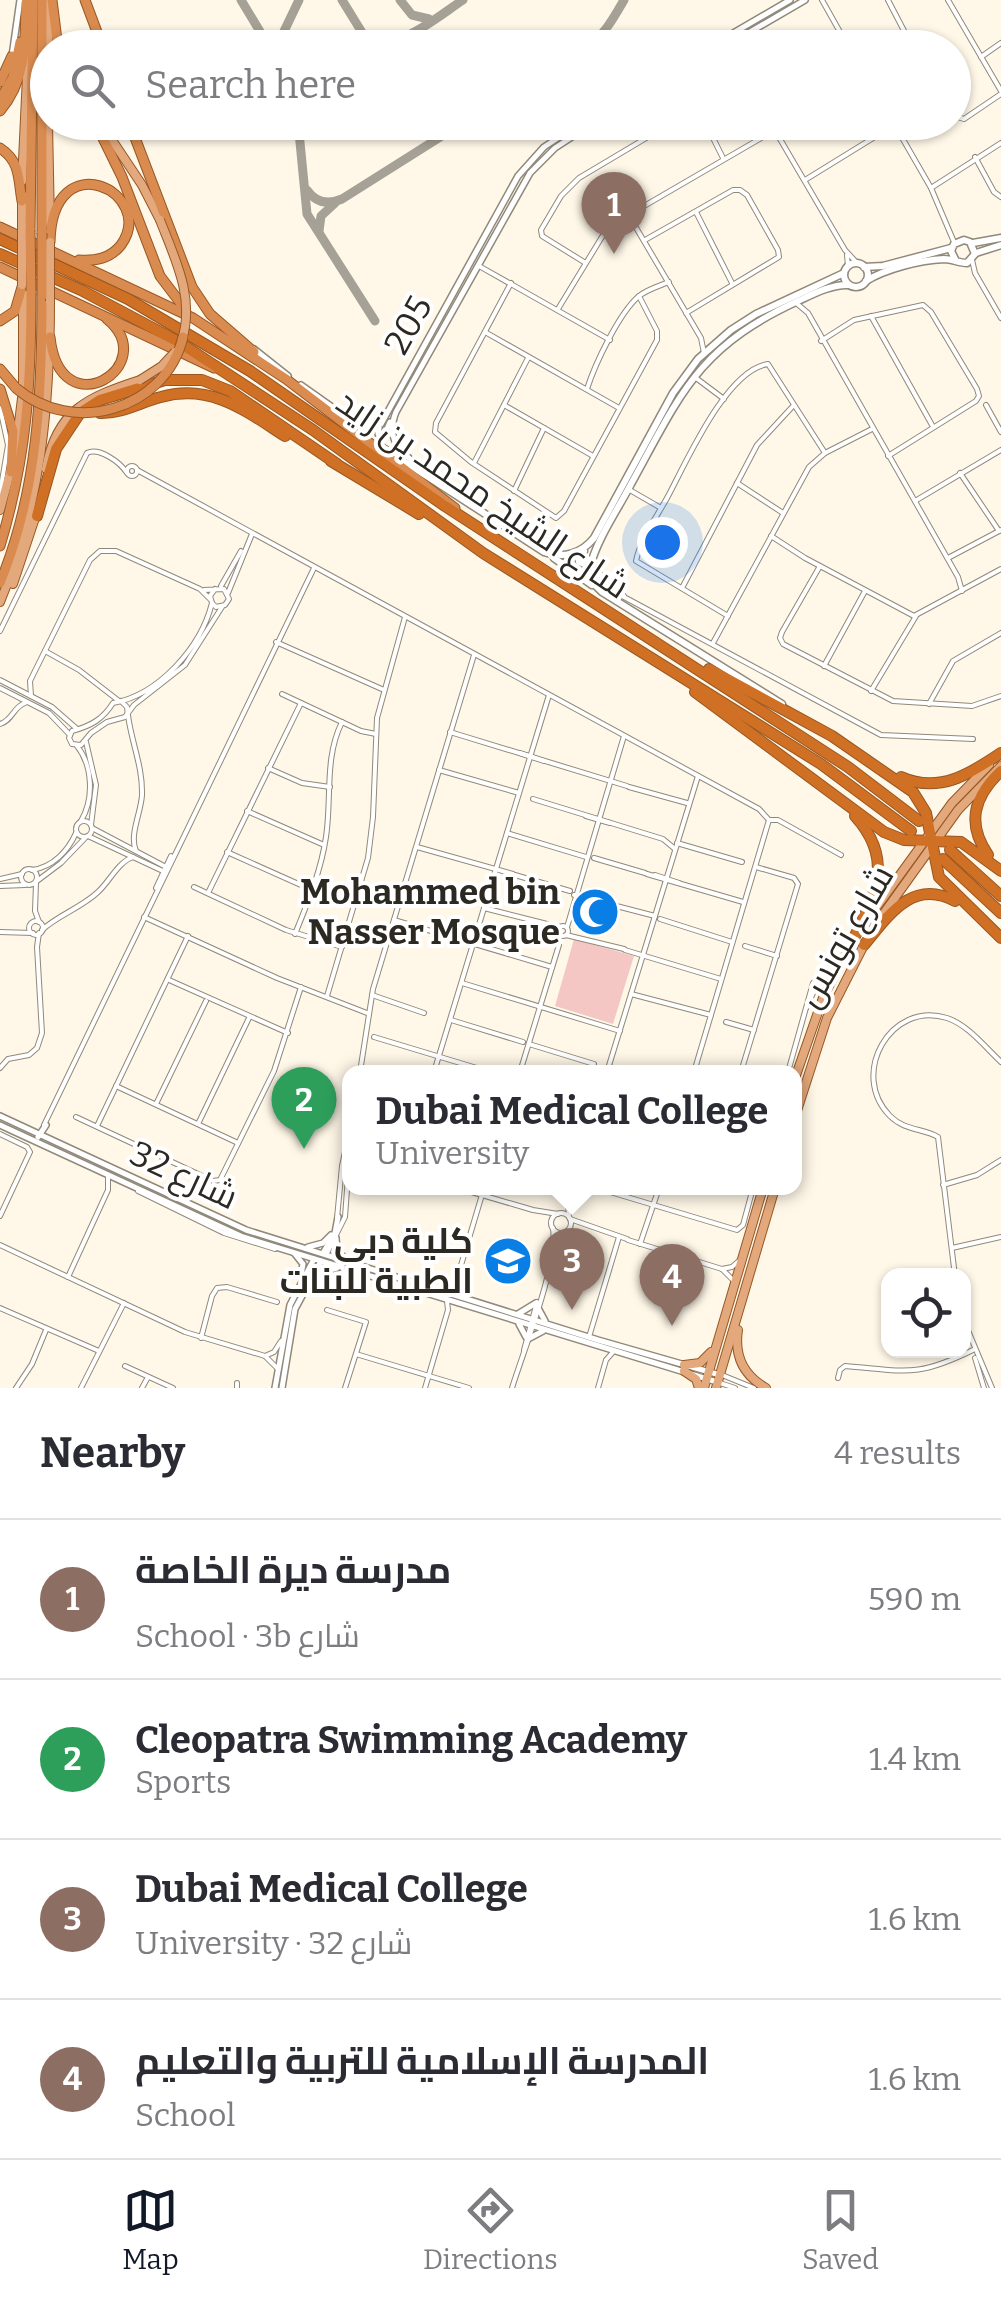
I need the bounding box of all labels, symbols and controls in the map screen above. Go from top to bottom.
search box [30,30,971,140]
icon: search [65,58,120,113]
text: Search here [145,62,356,108]
pin: 1 [582,172,646,254]
street label: 205 [375,289,441,361]
street label: شارع الشيخ محمد بن زايد [328,381,637,609]
your location [637,517,688,568]
street label: شارع تونس [787,857,904,1016]
place label: Mohammed bin Nasser Mosque [300,871,560,953]
mosque icon: Mohammed bin Nasser Mosque [569,886,621,938]
popup [342,1065,802,1195]
pin: 2 [272,1066,336,1149]
text: Dubai Medical College [376,1088,768,1134]
street label: شارع 32 [123,1132,244,1220]
text: University [376,1134,529,1172]
place label: كلية دبي الطبية للبنات [280,1220,473,1302]
pin: 3 [540,1228,604,1310]
school or university icon: كلية دبي الطبية للبنات [482,1235,534,1287]
pin: 4 [640,1244,704,1326]
map controls [881,1268,971,1358]
button: locate [881,1268,971,1358]
text: Nearby [40,1428,185,1478]
text: 4 results [834,1434,961,1472]
text: مدرسة ديرة الخاصة [135,1547,451,1593]
text: 1 [66,1580,79,1618]
text: 590 m [868,1580,961,1618]
text: School · 3b شارع [135,1617,360,1655]
text: Cleopatra Swimming Academy [135,1717,687,1763]
text: 2 [63,1740,82,1778]
text: 1.4 km [869,1740,961,1778]
text: Sports [135,1763,231,1801]
text: Dubai Medical College [135,1866,528,1912]
text: 3 [63,1900,82,1938]
text: 1.6 km [869,1900,961,1938]
text: University · شارع 32 [135,1924,412,1962]
text: المدرسة الإسلامية للتربية والتعليم [135,2038,709,2084]
text: 4 [63,2060,82,2098]
text: 1.6 km [869,2060,961,2098]
text: School [135,2096,236,2134]
tab: Map [122,2183,179,2276]
tab: Directions [423,2183,558,2276]
tab: Saved [802,2183,879,2276]

